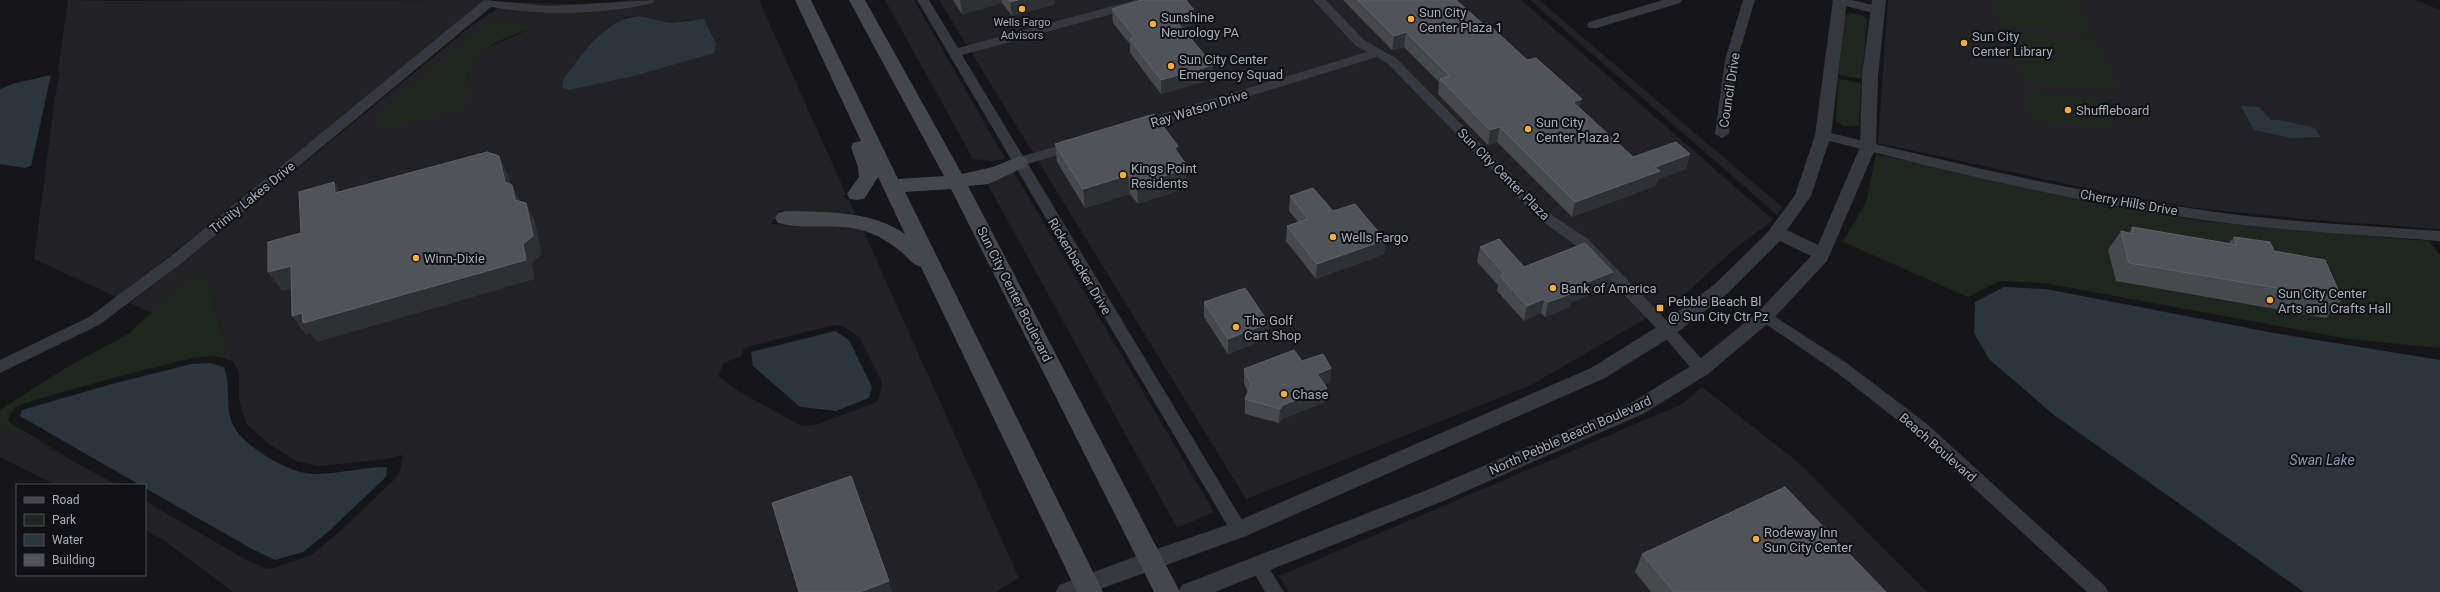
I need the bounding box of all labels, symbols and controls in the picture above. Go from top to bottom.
marker: Wells Fargo Advisors [1017,4,1027,14]
place label: Sun City Center Plaza 1 [1419,5,1503,35]
place label: Sunshine Neurology PA [1161,10,1240,40]
marker: Sun City Center Plaza 1 [1406,14,1416,24]
place label: Wells Fargo Advisors [993,16,1051,42]
marker: Sunshine Neurology PA [1148,19,1158,29]
place label: Sun City Center Library [1972,29,2053,59]
marker: Sun City Center Library [1959,38,1969,48]
street label: Council Drive [1716,51,1743,129]
place label: Sun City Center Emergency Squad [1179,52,1283,82]
marker: Sun City Center Emergency Squad [1166,61,1176,71]
street label: Ray Watson Drive [1149,87,1250,130]
place label: Shuffleboard [2076,103,2149,118]
marker: Shuffleboard [2063,105,2073,115]
place label: Sun City Center Plaza 2 [1536,115,1620,145]
marker: Sun City Center Plaza 2 [1523,124,1533,134]
street label: Sun City Center Plaza [1455,125,1553,223]
street label: Trinity Lakes Drive [207,158,298,236]
place label: Kings Point Residents [1131,161,1197,191]
marker: Kings Point Residents [1118,170,1128,180]
street label: Cherry Hills Drive [2079,187,2179,218]
street label: Rickenbacker Drive [1045,215,1114,317]
street label: Sun City Center Boulevard [974,224,1055,364]
place label: Wells Fargo [1341,230,1409,245]
marker: Wells Fargo [1328,232,1338,242]
place label: Winn-Dixie [424,251,485,266]
marker: Winn-Dixie [411,253,421,263]
place label: Bank of America [1561,281,1657,296]
marker: Bank of America [1548,283,1558,293]
place label: Sun City Center Arts and Crafts Hall [2278,286,2391,316]
place label: Pebble Beach Bl @ Sun City Ctr Pz [1668,294,1769,324]
marker: Sun City Center Arts and Crafts Hall [2265,295,2275,305]
marker: Pebble Beach Bl @ Sun City Ctr Pz [1655,303,1665,313]
place label: The Golf Cart Shop [1244,313,1301,343]
marker: The Golf Cart Shop [1231,322,1241,332]
place label: Chase [1292,387,1328,402]
marker: Chase [1279,389,1289,399]
street label: North Pebble Beach Boulevard [1487,393,1654,478]
street label: Beach Boulevard [1896,410,1979,485]
water label: Swan Lake [2289,452,2355,468]
legend [16,484,146,576]
text: Road [52,493,80,507]
text: Park [52,513,77,527]
place label: Rodeway Inn Sun City Center [1764,525,1853,555]
text: Water [52,533,83,547]
marker: Rodeway Inn Sun City Center [1751,534,1761,544]
text: Building [52,553,95,567]

